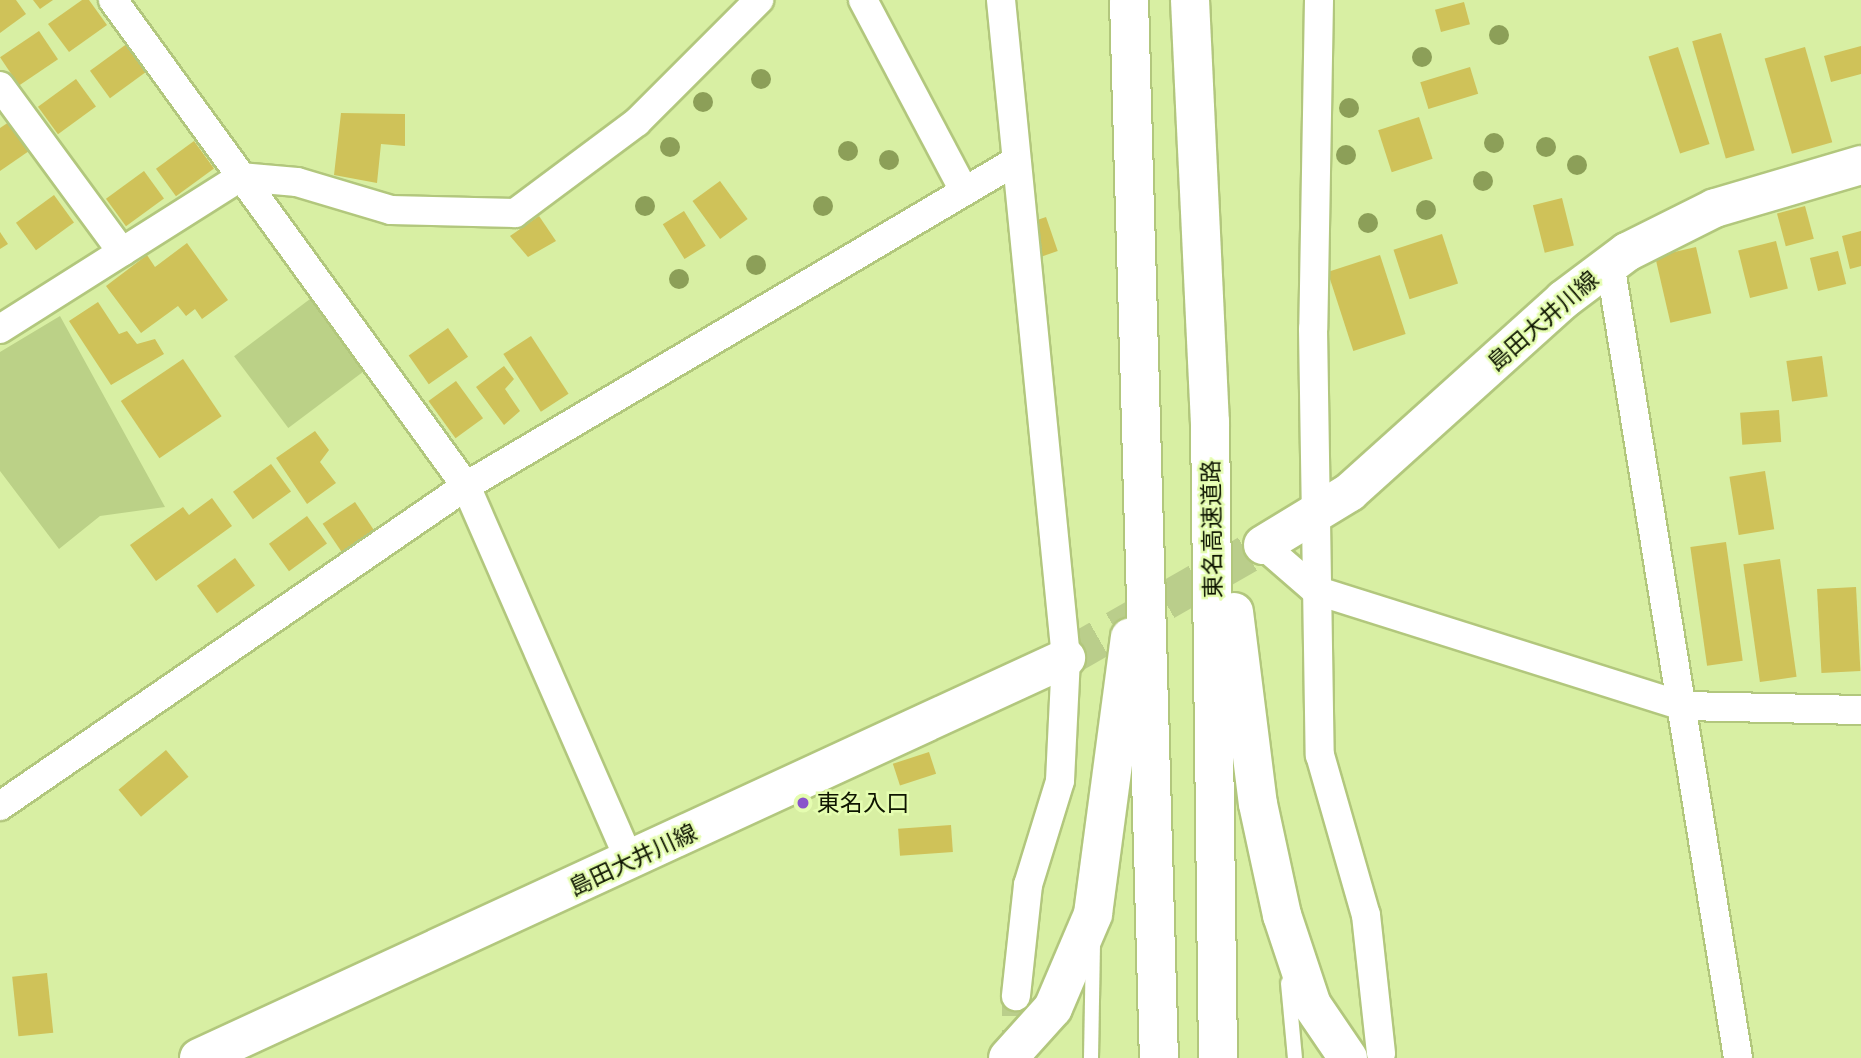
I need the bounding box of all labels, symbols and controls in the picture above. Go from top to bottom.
street label: 島田大井川線 [1482,265,1604,377]
street label: 東名高速道路 [1197,460,1227,598]
place label: 東名入口 [817,789,909,817]
marker: 東名入口 [795,795,811,811]
street label: 島田大井川線 [565,818,701,902]

